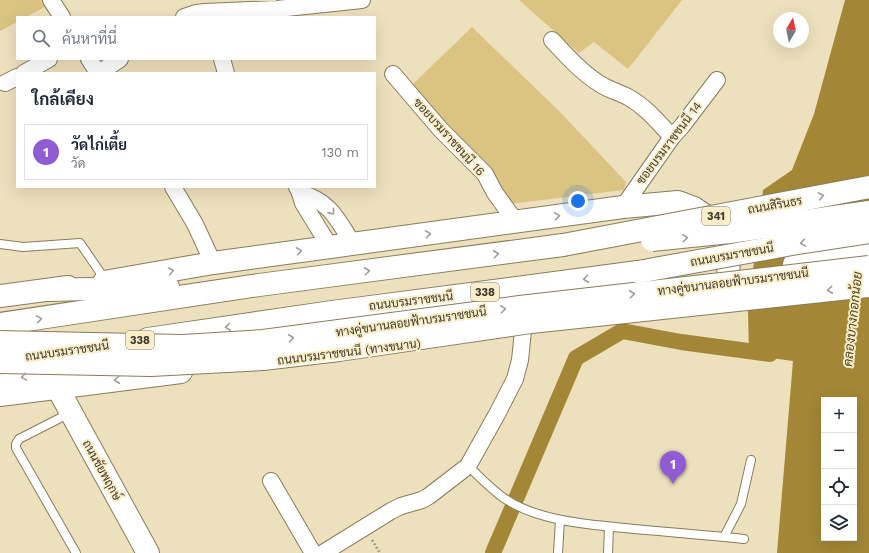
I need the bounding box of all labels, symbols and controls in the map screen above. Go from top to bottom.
north arrow [773,12,809,48]
search box [16,16,376,60]
icon: search [30,27,52,49]
text: ค้นหาที่นี่ [62,30,117,48]
text: ใกล้เคียง [32,89,94,109]
street label: ซอยบรมราชชนนี 16 [411,95,488,179]
street label: ซอยบรมราชชนนี 14 [633,98,705,187]
text: วัดไก่เตี้ย [71,136,127,154]
text: 1 [43,145,49,160]
text: 130 m [321,145,359,160]
text: วัด [71,156,85,171]
your location [568,191,588,211]
one-way arrow [818,192,824,201]
street label: ถนนสิรินธร [747,193,803,217]
road number: 341 [702,207,730,225]
one-way arrow [327,208,334,215]
one-way arrow [554,212,560,221]
one-way arrow [425,230,431,239]
one-way arrow [682,233,689,242]
one-way arrow [800,238,806,247]
street label: ถนนบรมราชชนนี [689,240,775,269]
one-way arrow [296,247,302,256]
one-way arrow [493,250,499,259]
street label: ทางคู่ขนานลอยฟ้าบรมราชชนนี [656,265,810,299]
one-way arrow [364,266,370,275]
one-way arrow [167,267,174,275]
water label: คลองบางกอกน้อย [839,270,865,367]
one-way arrow [583,274,589,283]
road number: 338 [471,283,499,301]
one-way arrow [827,285,833,294]
street label: ถนนบรมราชชนนี [368,288,454,313]
one-way arrow [629,290,635,299]
street label: ทางคู่ขนานลอยฟ้าบรมราชชนนี [334,303,488,341]
one-way arrow [500,305,506,314]
one-way arrow [36,315,42,324]
one-way arrow [225,322,231,331]
road number: 338 [126,331,154,349]
one-way arrow [287,333,294,342]
street label: ถนนบรมราชชนนี (ทางขนาน) [276,335,422,368]
street label: ถนนบรมราชชนนี [24,337,110,364]
one-way arrow [21,372,27,381]
one-way arrow [114,375,120,384]
map controls [821,397,857,541]
button: + [821,397,857,433]
button: − [821,433,857,469]
street label: ถนนชัยพฤกษ์ [80,437,126,503]
pin: 1 [660,451,686,484]
button: locate [821,469,857,505]
button: layers [821,505,857,541]

